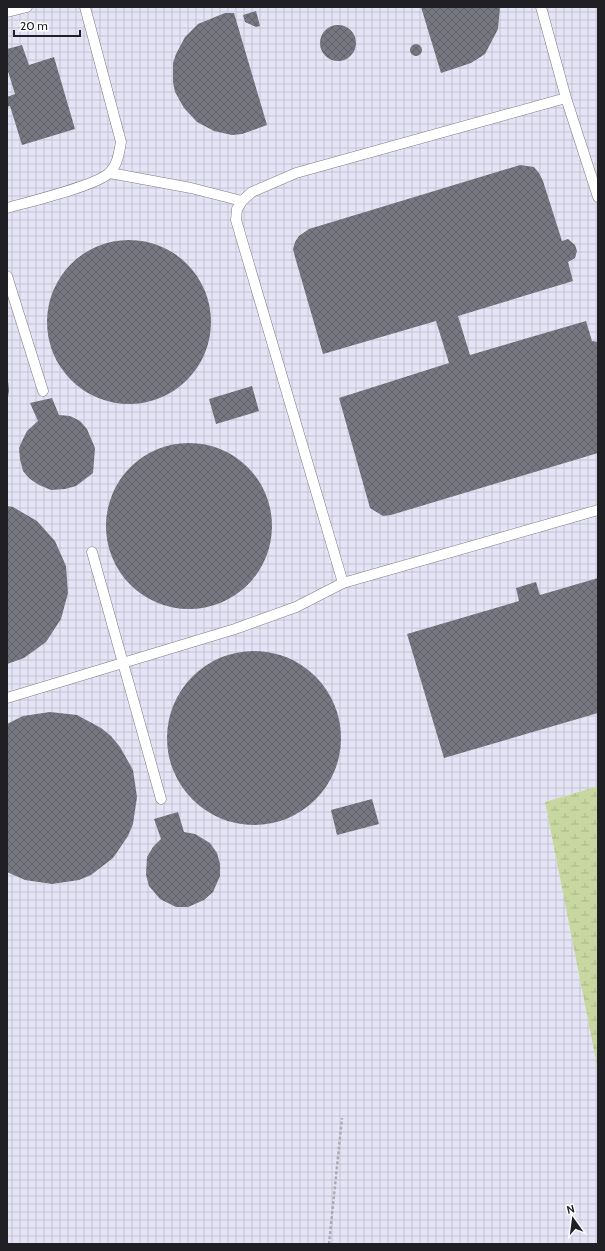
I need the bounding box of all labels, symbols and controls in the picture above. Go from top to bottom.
scale bar [14,12,80,38]
text: 20 m [20,18,48,33]
north arrow [553,1199,593,1239]
text: N [565,1202,576,1217]

